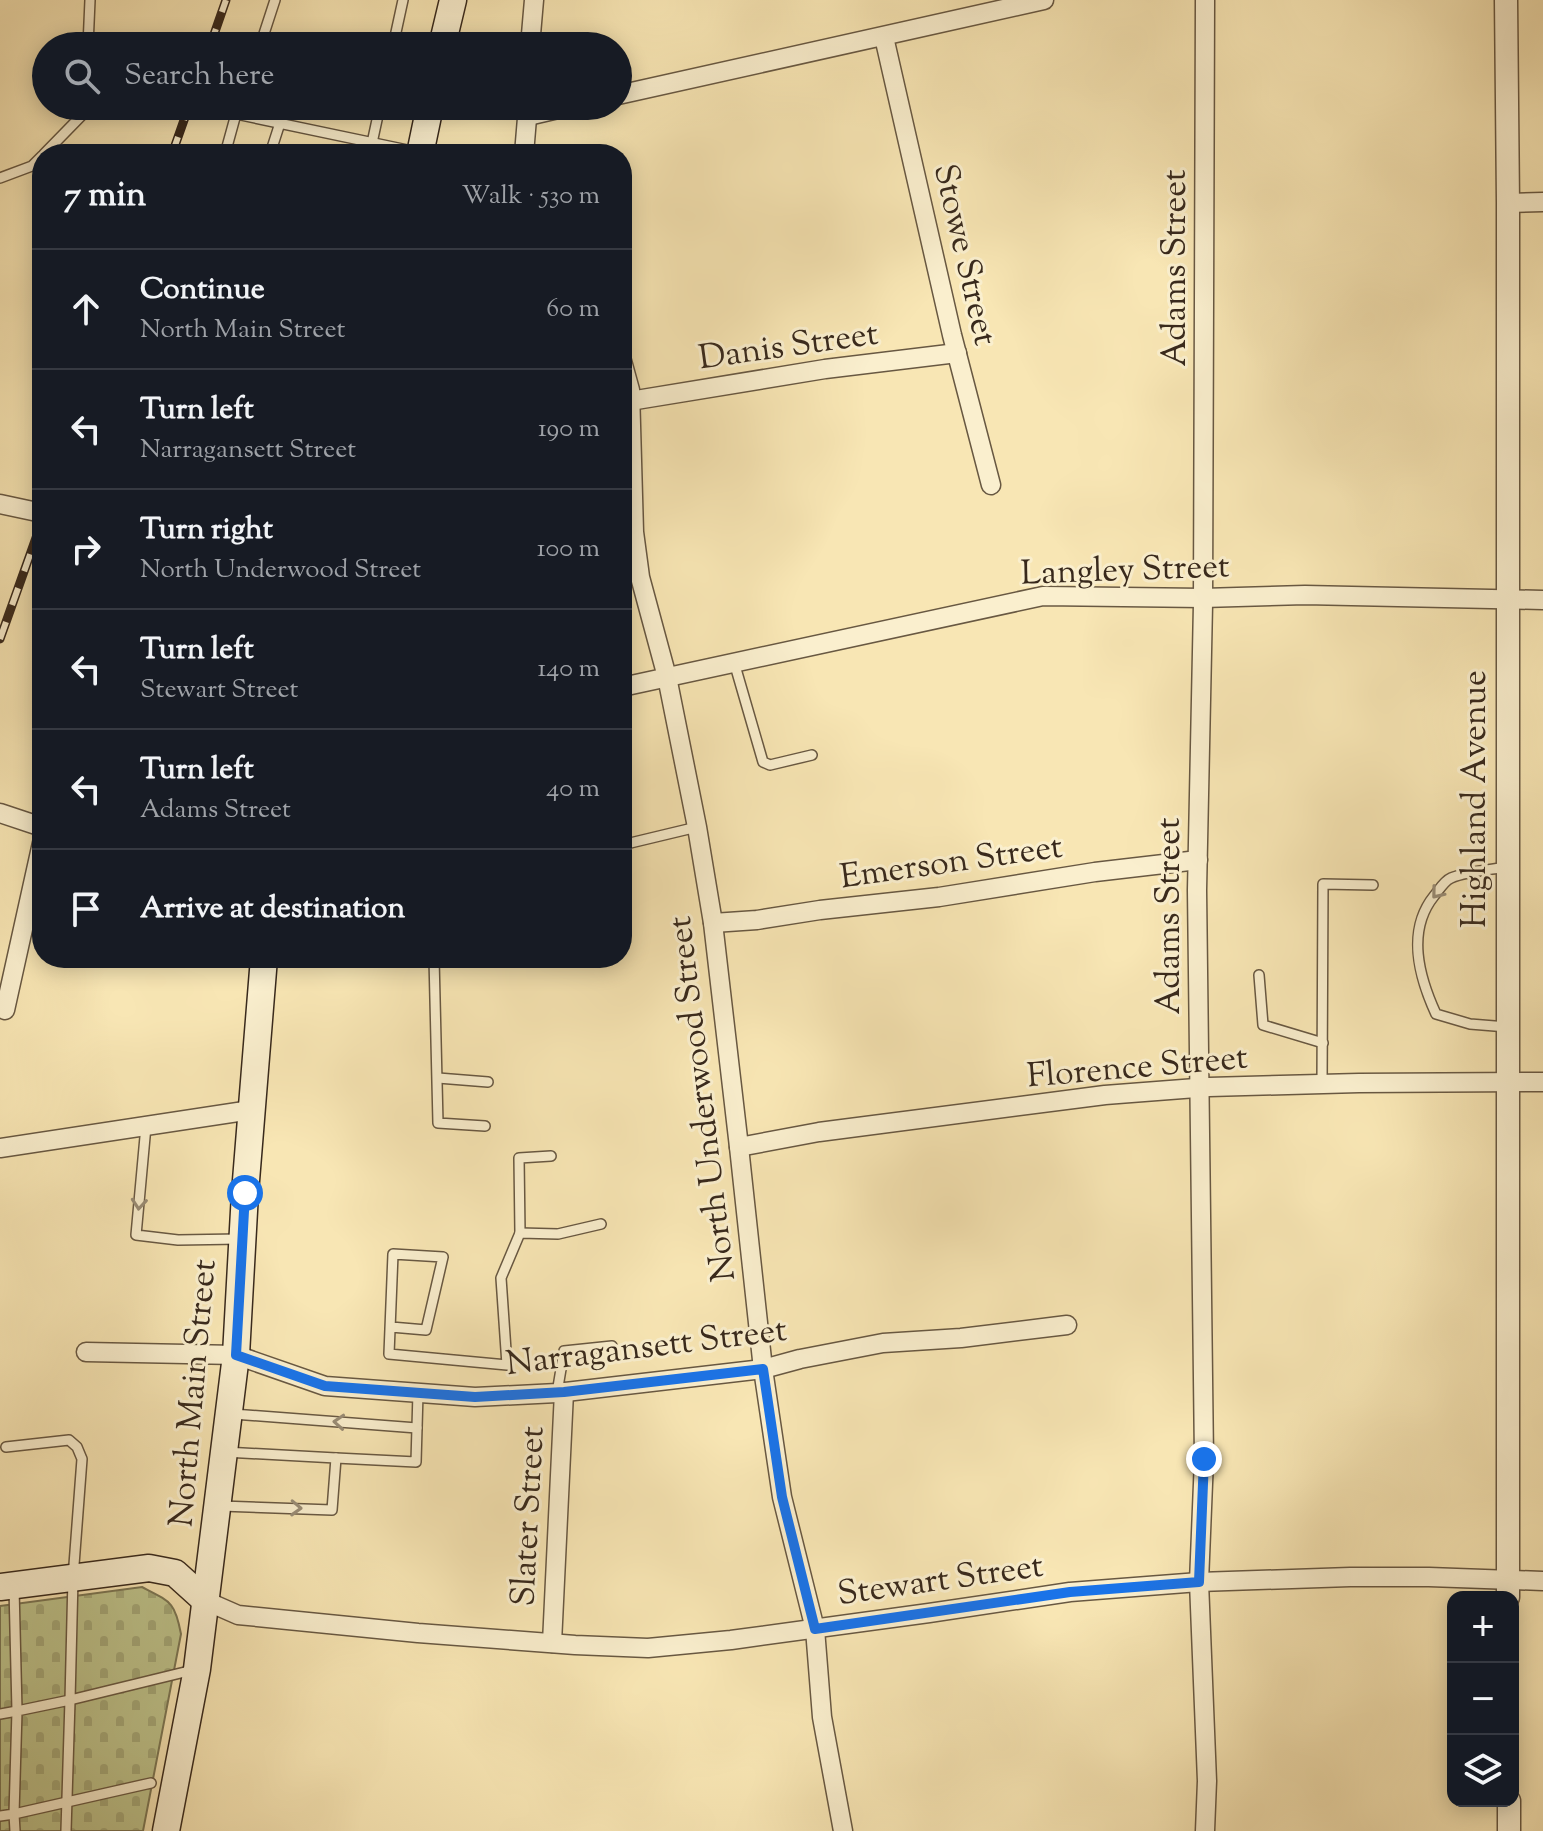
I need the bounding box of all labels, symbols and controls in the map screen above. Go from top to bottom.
search box [32,32,632,120]
icon: search [60,54,104,98]
text: Search here [124,55,274,98]
street label: Stowe Street [919,159,1008,351]
street label: Adams Street [1152,169,1201,367]
text: 7 min [64,172,146,221]
text: Walk · 530 m [461,178,600,215]
text: Continue [140,269,265,312]
icon: ahead [64,287,108,331]
text: 60 m [546,291,600,328]
street label: Danis Street [696,311,882,384]
text: North Main Street [140,312,345,349]
text: Turn left [140,389,254,432]
icon: left [64,407,108,451]
text: 190 m [538,411,600,448]
text: Narragansett Street [140,432,356,469]
text: Turn right [140,509,273,552]
icon: right [64,527,108,571]
text: 100 m [537,531,600,568]
street label: Langley Street [1020,543,1231,600]
text: North Underwood Street [140,552,421,589]
text: Turn left [140,629,254,672]
icon: left [64,647,108,691]
text: 140 m [537,651,600,688]
street label: Highland Avenue [1452,670,1501,928]
text: Stewart Street [140,672,299,709]
text: Turn left [140,749,254,792]
icon: left [64,767,108,811]
text: 40 m [546,771,600,808]
text: Adams Street [140,792,291,829]
street label: Adams Street [1146,817,1195,1015]
street label: Emerson Street [837,824,1066,903]
one-way arrow [1432,884,1446,899]
icon: arrive [64,887,108,931]
text: Arrive at destination [140,888,405,931]
street label: North Underwood Street [657,913,750,1284]
street label: Florence Street [1025,1034,1250,1103]
route start [227,1175,263,1211]
one-way arrow [131,1197,148,1210]
street label: North Main Street [158,1257,231,1529]
street label: Narragansett Street [503,1307,790,1390]
one-way arrow [332,1414,345,1431]
street label: Slater Street [500,1424,559,1608]
route end [1186,1441,1222,1477]
one-way arrow [290,1500,303,1517]
street label: Stewart Street [834,1543,1047,1620]
map controls [1447,1591,1519,1807]
button: + [1447,1591,1519,1663]
button: − [1447,1663,1519,1735]
button: layers [1447,1735,1519,1807]

